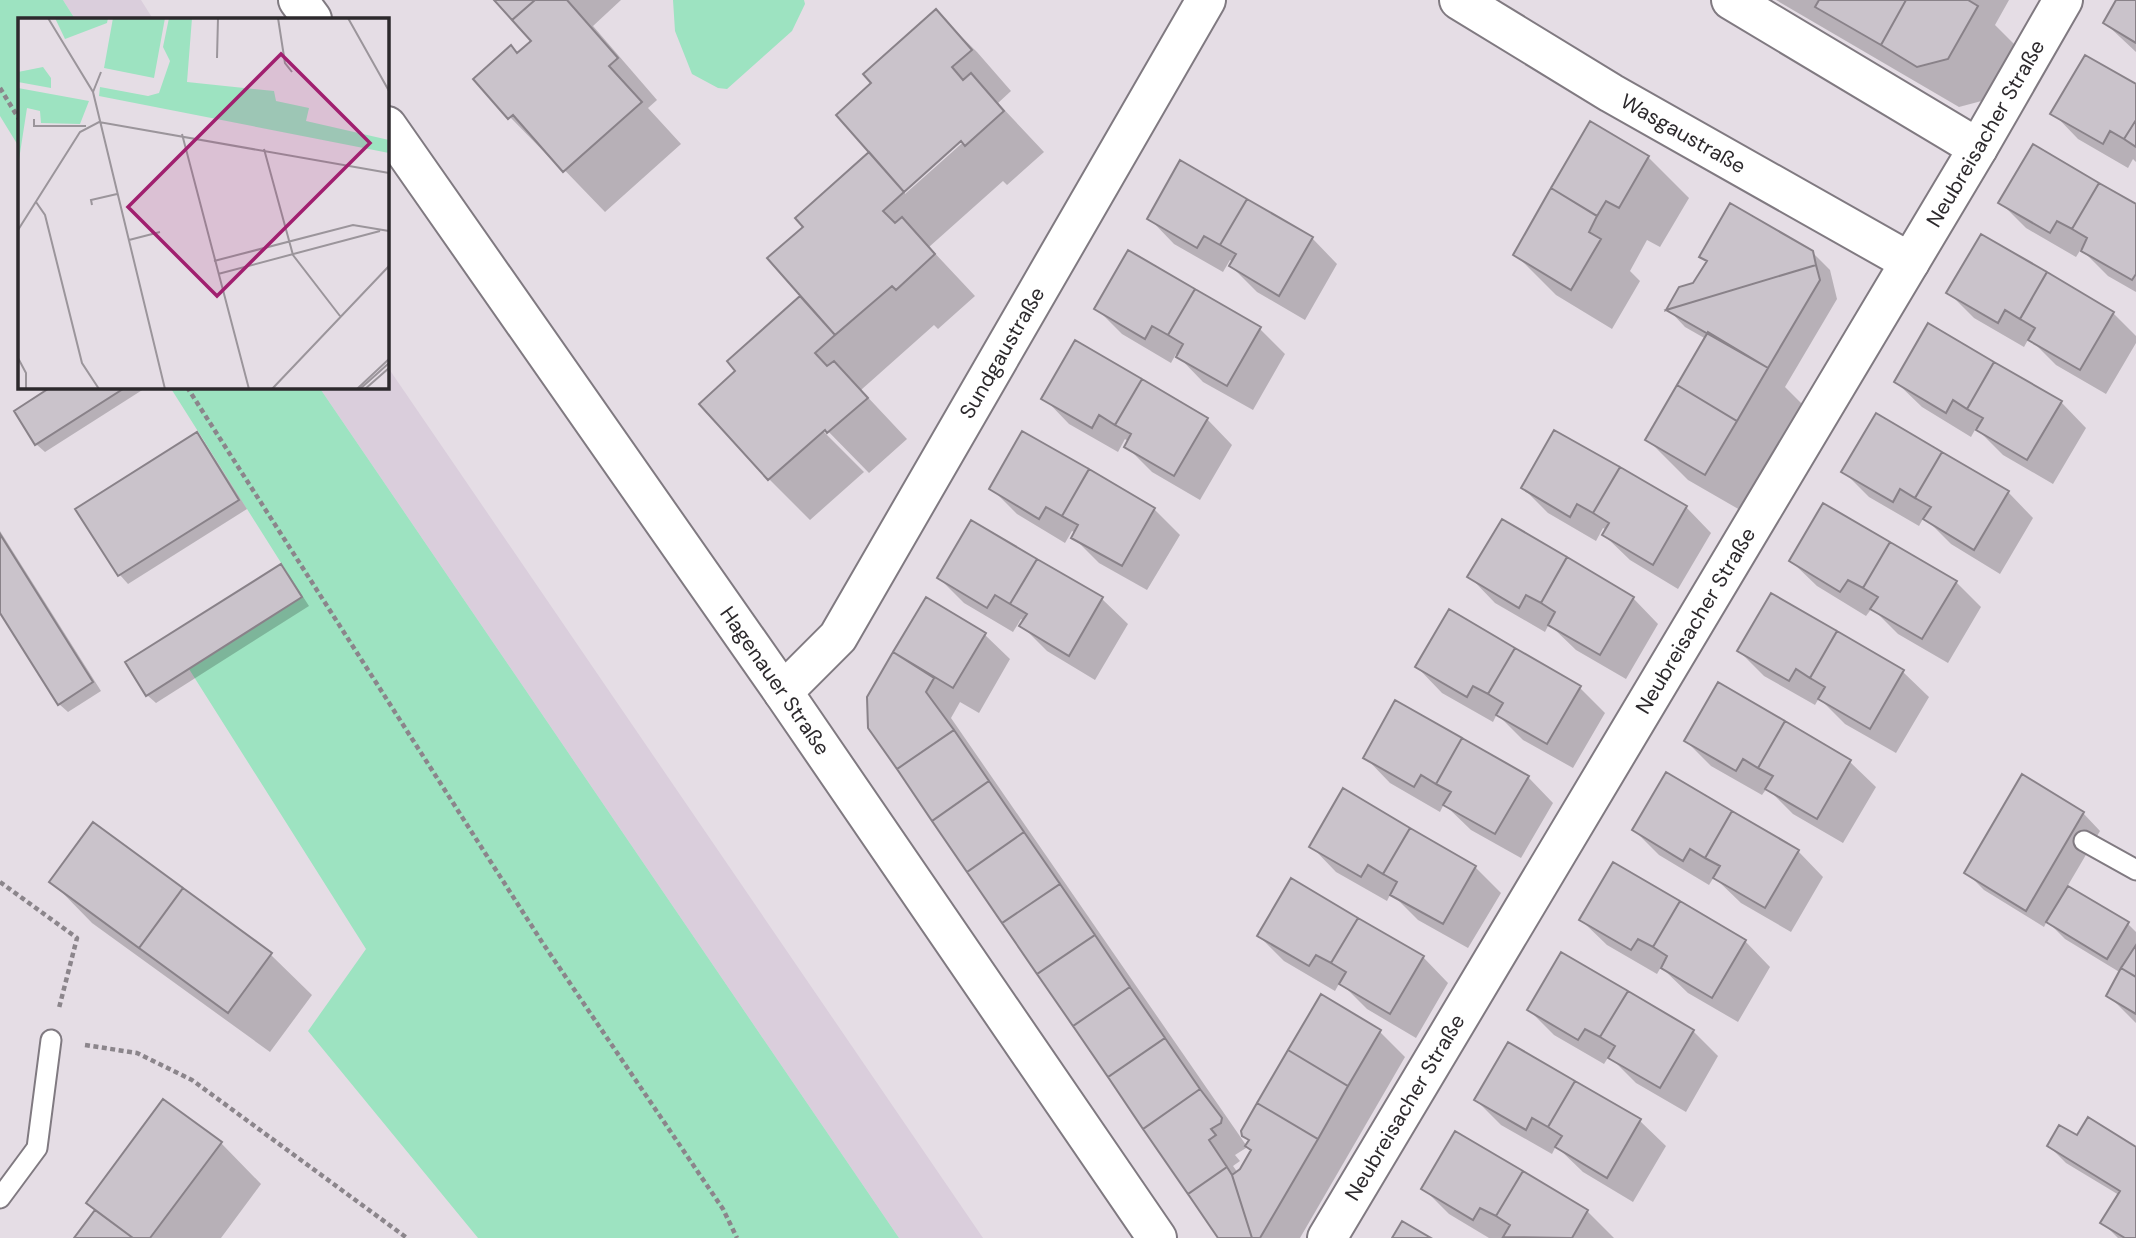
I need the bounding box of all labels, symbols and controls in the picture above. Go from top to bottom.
inset map [18,18,388,388]
street label: Neubreisacher Straße [1920,35,2051,232]
street label: Wasgaustraße [1615,87,1751,180]
street label: Sundgaustraße [953,282,1051,424]
street label: Neubreisacher Straße [1629,522,1762,719]
street label: Hagenauer Straße [713,601,836,761]
street label: Neubreisacher Straße [1338,1009,1471,1206]

